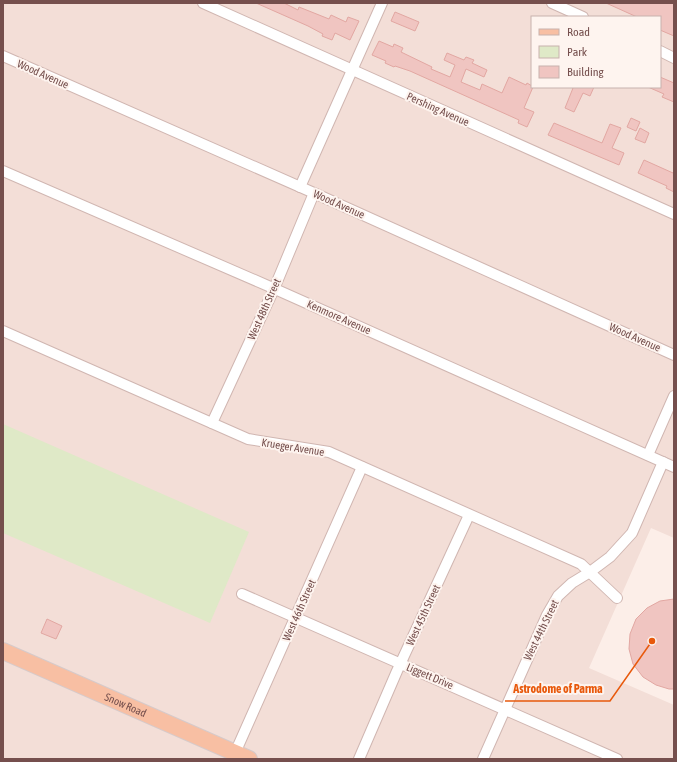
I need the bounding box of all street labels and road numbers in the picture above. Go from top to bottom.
street label: Wood Avenue [15,57,71,91]
street label: Pershing Avenue [405,90,471,128]
street label: Wood Avenue [311,187,367,221]
street label: West 48th Street [245,277,283,341]
street label: Kenmore Avenue [305,298,373,336]
street label: Wood Avenue [607,320,663,354]
street label: Krueger Avenue [261,436,325,458]
street label: West 46th Street [280,578,318,642]
street label: West 45th Street [404,583,442,647]
street label: West 44th Street [521,598,561,662]
street label: Liggett Drive [405,661,455,691]
street label: Snow Road [103,691,148,719]

